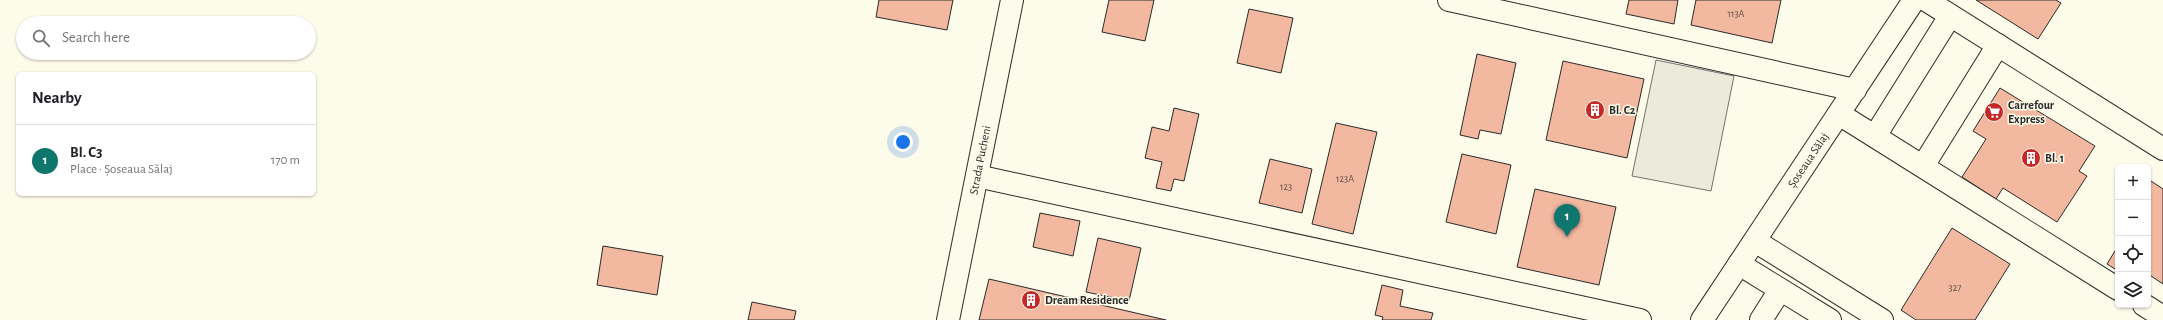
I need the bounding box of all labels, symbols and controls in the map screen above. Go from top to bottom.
house number: 113A [1728,9,1745,19]
search box [16,16,316,60]
icon: search [30,27,52,49]
text: Search here [62,30,130,45]
text: Nearby [32,89,82,106]
building icon: Bl. C2 [1584,99,1606,121]
place label: Carrefour Express [2008,99,2055,125]
supermarket icon: Carrefour Express [1983,101,2005,123]
place label: Bl. C2 [1609,104,1636,116]
street label: Strada Pucheni [967,124,993,196]
street label: Șoseaua Sălaj [1785,130,1832,191]
your location [893,132,913,152]
text: Bl. C3 [70,145,103,160]
building icon: Bl. 1 [2020,147,2042,169]
place label: Bl. 1 [2045,152,2064,164]
text: 1 [43,154,47,167]
text: 170 m [271,154,300,167]
text: Place · Șoseaua Sălaj [70,163,173,176]
map controls [2115,164,2151,308]
button: + [2115,164,2151,200]
house number: 123A [1336,174,1354,184]
house number: 123 [1280,182,1292,192]
button: − [2115,200,2151,236]
pin: 1 [1554,204,1580,237]
button: locate [2115,236,2151,272]
button: layers [2115,272,2151,308]
house number: 327 [1949,283,1961,293]
building icon: Dream Residence [1020,289,1042,311]
place label: Dream Residence [1045,294,1129,306]

